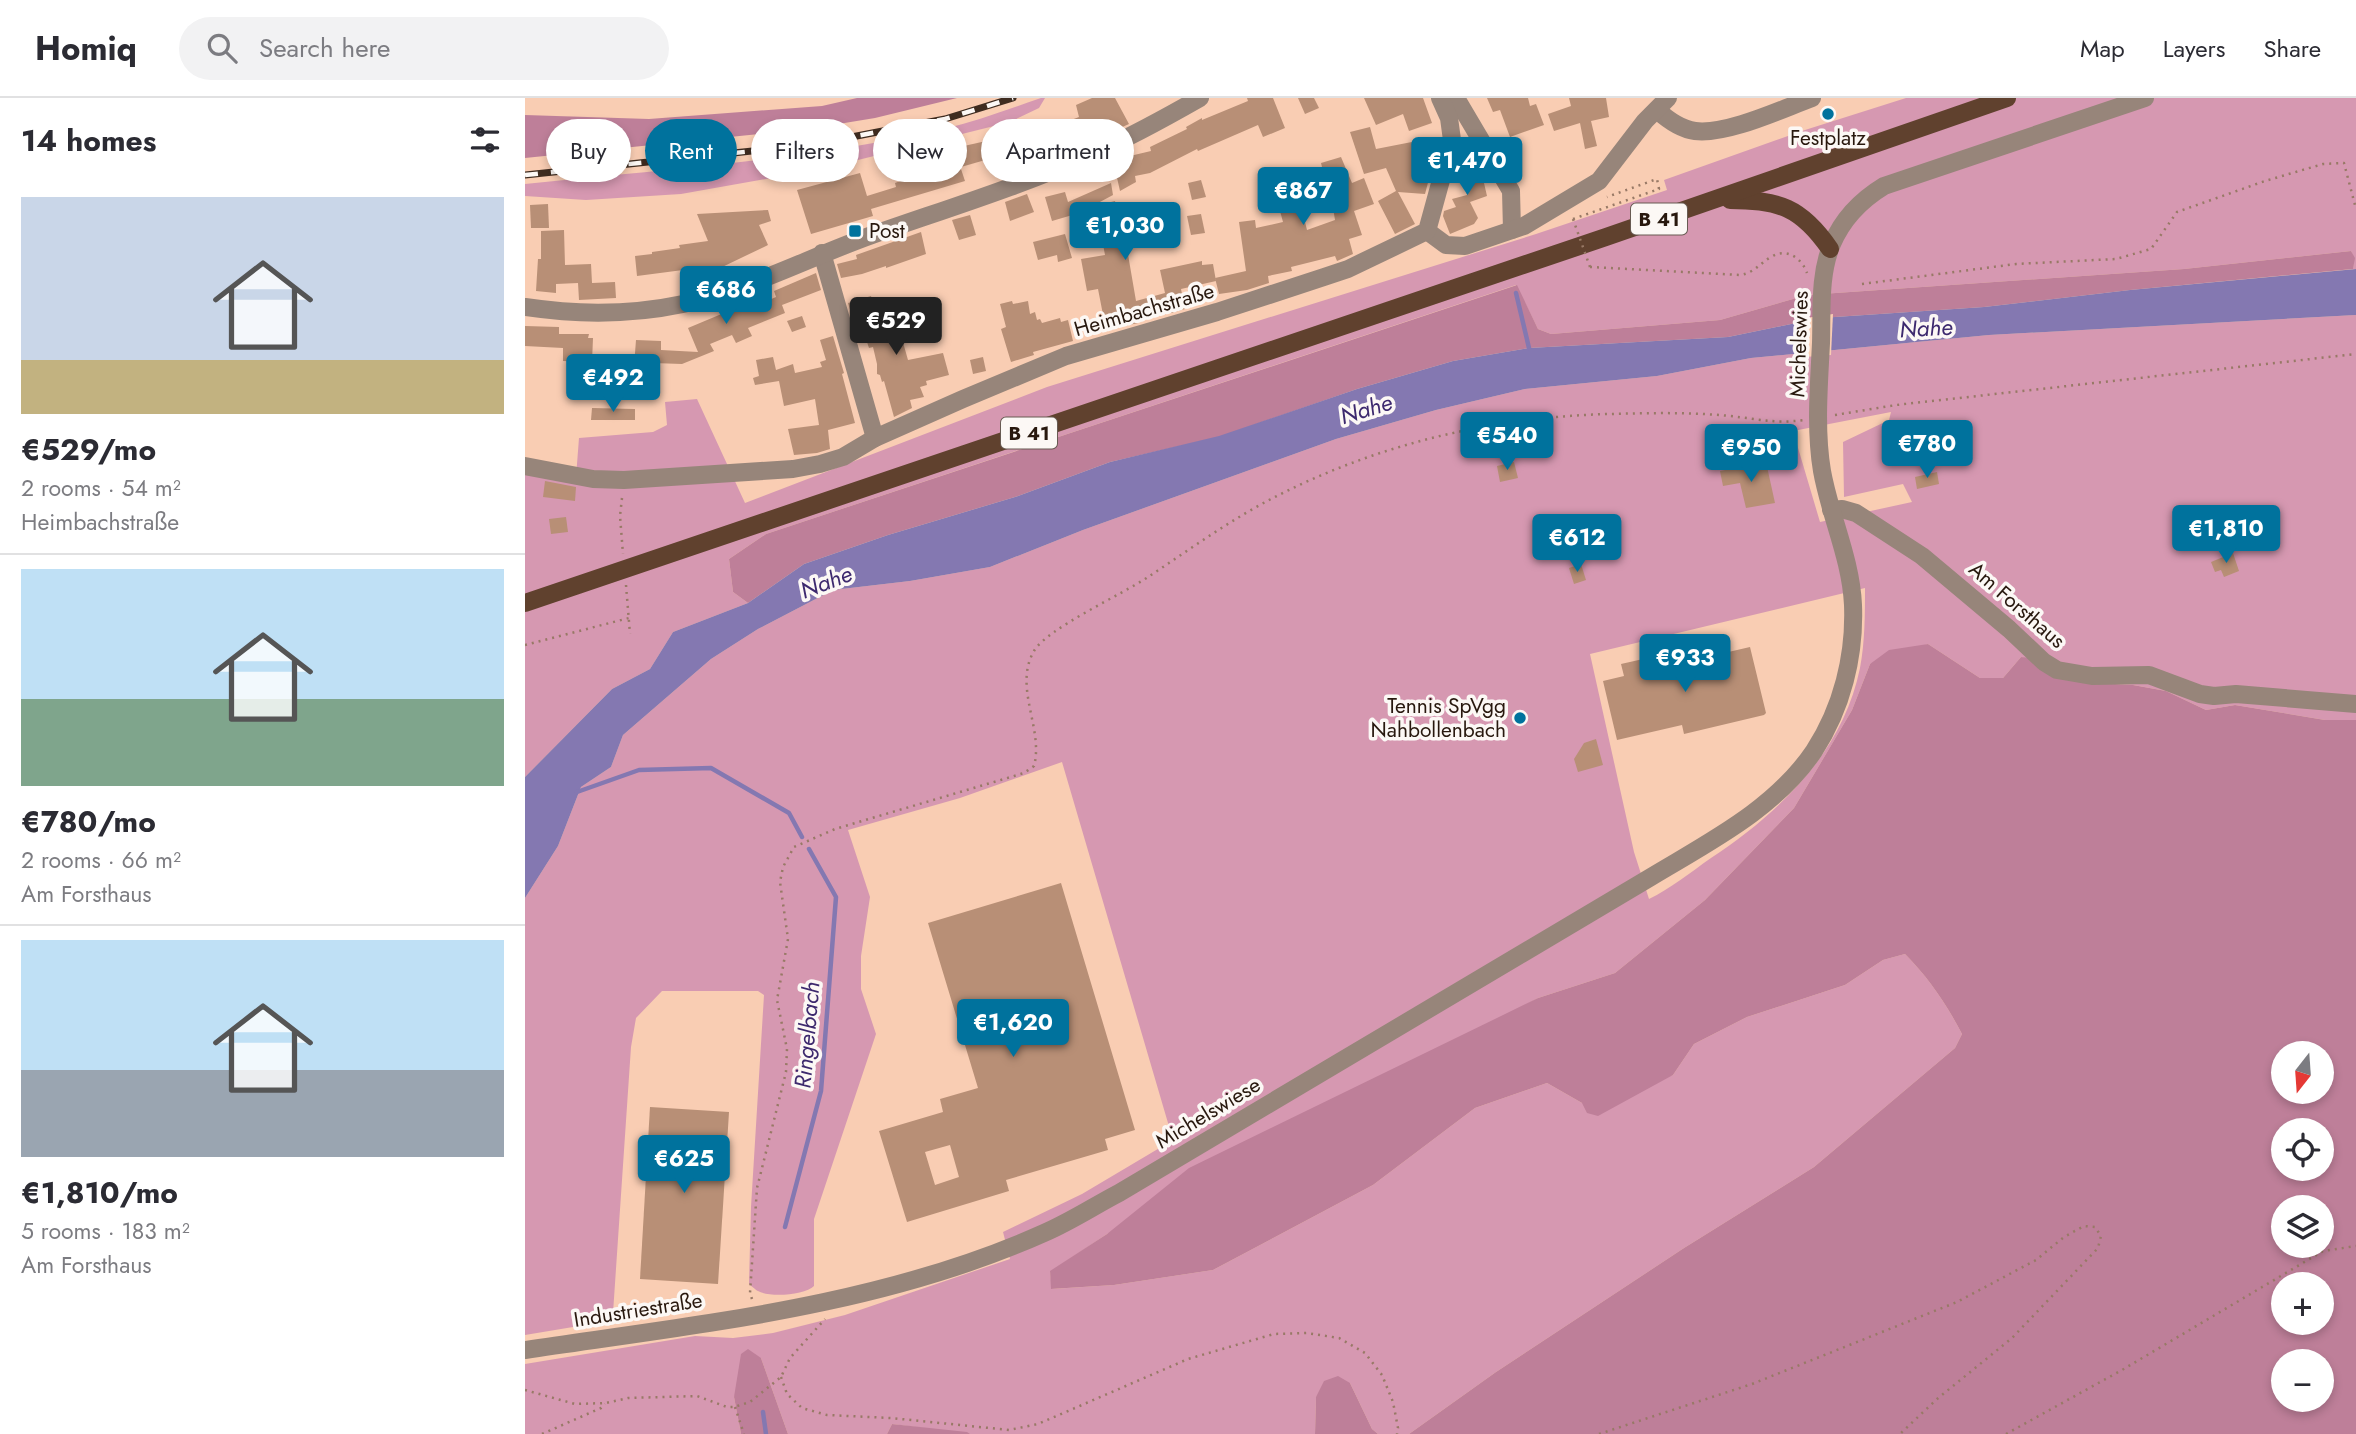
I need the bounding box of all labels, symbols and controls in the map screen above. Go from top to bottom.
search box [179,17,669,80]
text: Homiq [35,25,137,72]
icon: search [203,29,241,67]
text: Search here [259,29,390,67]
text: Map [2080,31,2125,66]
text: Layers [2163,31,2225,66]
text: Share [2263,31,2321,66]
marker: Festplatz [1820,106,1836,122]
text: 14 homes [21,119,156,162]
chip: Buy [546,119,631,182]
chip: Rent [645,119,737,182]
chip: Filters [751,119,859,182]
chip: New [873,119,967,182]
chip: Apartment [981,119,1134,182]
icon: filters [466,121,504,159]
place label: Festplatz [1790,123,1866,153]
pin: €1,470 [1410,138,1524,197]
text: €1,470 [1427,143,1507,177]
pin: €867 [1262,167,1344,227]
text: €867 [1274,173,1332,207]
pin: €1,030 [1068,202,1182,262]
road number: B 41 [1631,203,1687,234]
text: €1,030 [1086,208,1164,242]
place label: Post [869,216,905,246]
marker: Post [847,223,863,239]
icon: home [200,242,326,368]
pin: €686 [685,266,767,326]
text: €686 [696,272,756,306]
street label: Heimbachstraße [1071,276,1218,344]
street label: Michelswies [1782,290,1816,398]
pin: €529 [855,298,937,357]
text: €529 [866,303,926,337]
water label: Nahe [1899,310,1954,346]
pin: €492 [572,354,654,414]
text: €492 [582,360,644,394]
water label: Nahe [1336,385,1397,433]
pin: €540 [1466,412,1548,472]
road number: B 41 [1001,418,1057,448]
text: €540 [1476,418,1538,452]
pin: €780 [1886,420,1968,480]
pin: €950 [1710,424,1792,484]
text: €780 [1898,426,1956,460]
text: €529/mo [21,428,156,471]
text: €950 [1721,430,1781,464]
text: 2 rooms · 54 m² [21,471,181,505]
text: Heimbachstraße [21,505,179,539]
pin: €1,810 [2169,505,2283,565]
text: €1,810 [2188,511,2264,545]
pin: €612 [1536,514,1618,574]
text: €612 [1548,520,1606,554]
street label: Am Forsthaus [1962,555,2072,655]
water label: Nahe [795,556,857,607]
icon: home [200,614,326,740]
pin: €933 [1644,634,1726,694]
text: €933 [1655,640,1715,674]
place label: Tennis SpVgg Nahbollenbach [1371,691,1506,745]
marker: Tennis SpVgg Nahbollenbach [1512,710,1528,726]
text: €780/mo [21,800,156,843]
text: 2 rooms · 66 m² [21,843,181,877]
text: Am Forsthaus [21,877,152,911]
water label: Ringelbach [785,980,829,1090]
icon: home [200,985,326,1111]
pin: €1,620 [956,1000,1070,1059]
text: €1,620 [973,1005,1053,1039]
north arrow [2271,1041,2335,1104]
map controls [2271,1041,2334,1412]
street label: Michelswiese [1150,1070,1266,1156]
button: locate [2271,1118,2334,1181]
pin: €625 [643,1136,725,1195]
text: €625 [654,1141,714,1175]
text: €1,810/mo [21,1171,178,1214]
button: layers [2271,1195,2334,1258]
text: 5 rooms · 183 m² [21,1214,190,1248]
text: Am Forsthaus [21,1248,152,1282]
button: + [2271,1272,2334,1335]
street label: Industriestraße [572,1285,705,1335]
button: − [2271,1349,2334,1412]

